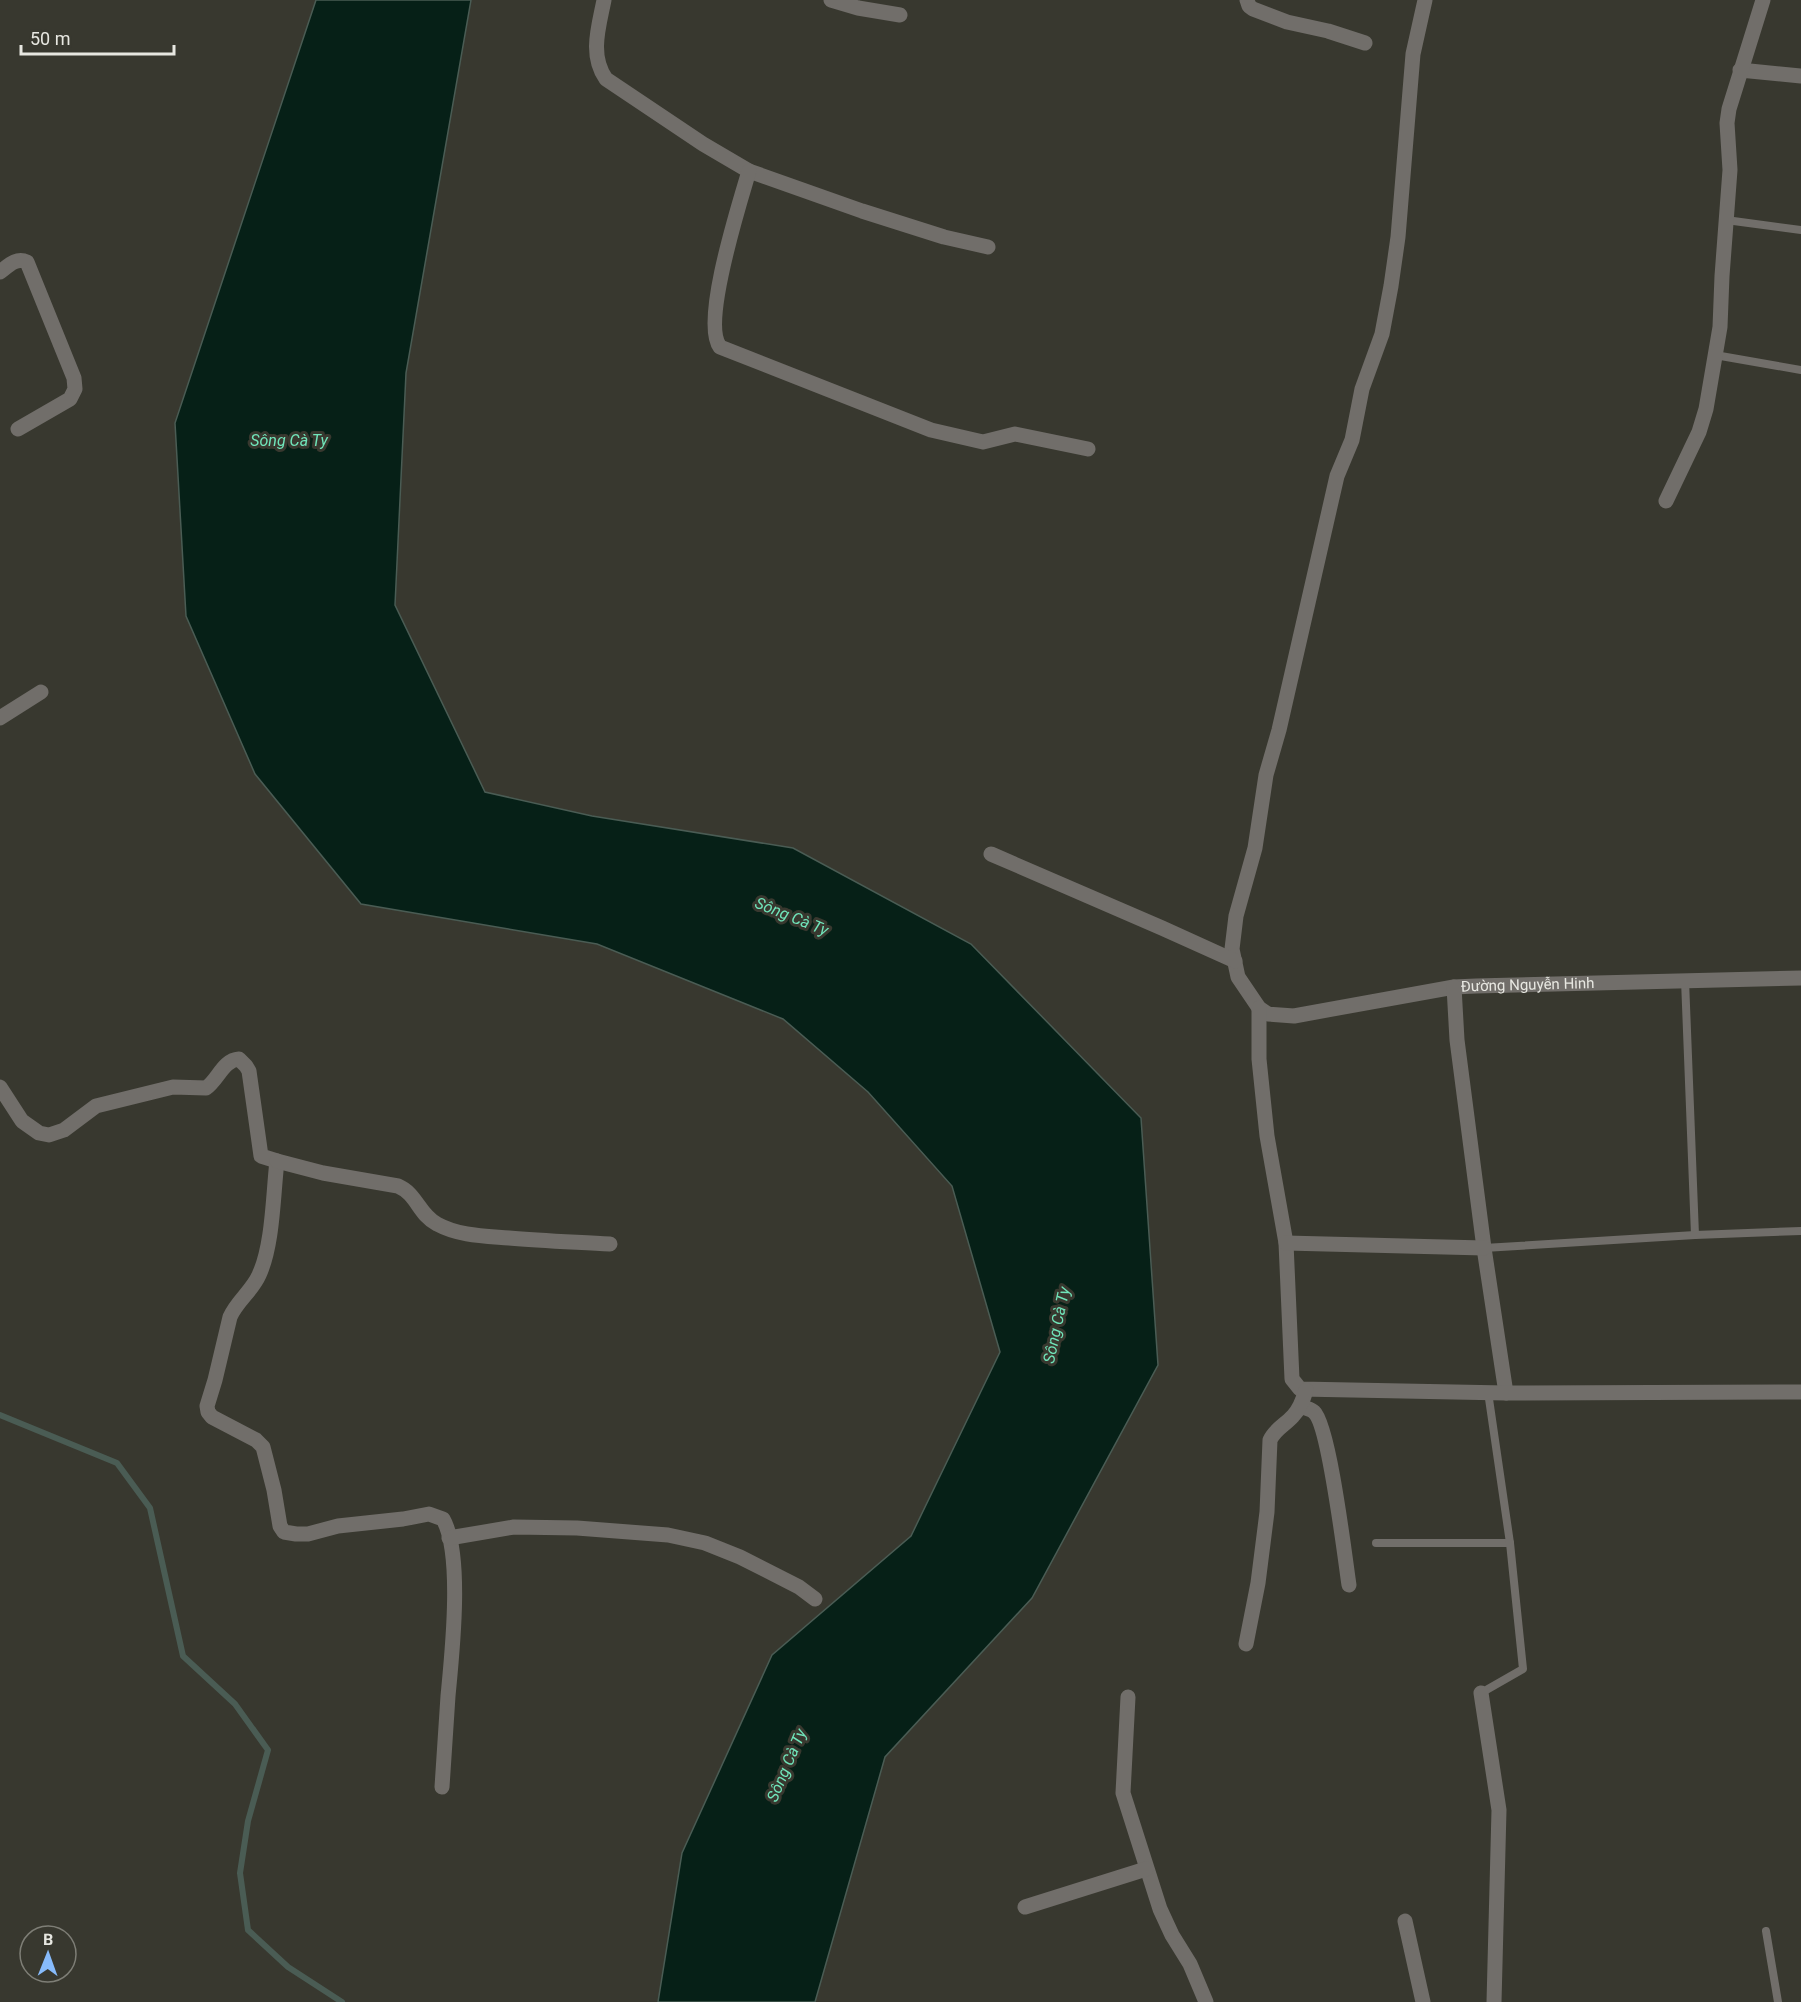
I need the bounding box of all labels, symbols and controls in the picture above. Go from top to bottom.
scale bar [21,18,174,56]
text: 50 m [30,28,70,49]
water label: Sông Cà Ty [250,431,328,450]
water label: Sông Cà Ty [752,893,832,940]
street label: Đường Nguyễn Hinh [1460,974,1595,996]
water label: Sông Cà Ty [1039,1285,1074,1365]
water label: Sông Cà Ty [763,1725,811,1805]
north arrow [18,1924,78,1984]
text: B [43,1930,54,1949]

